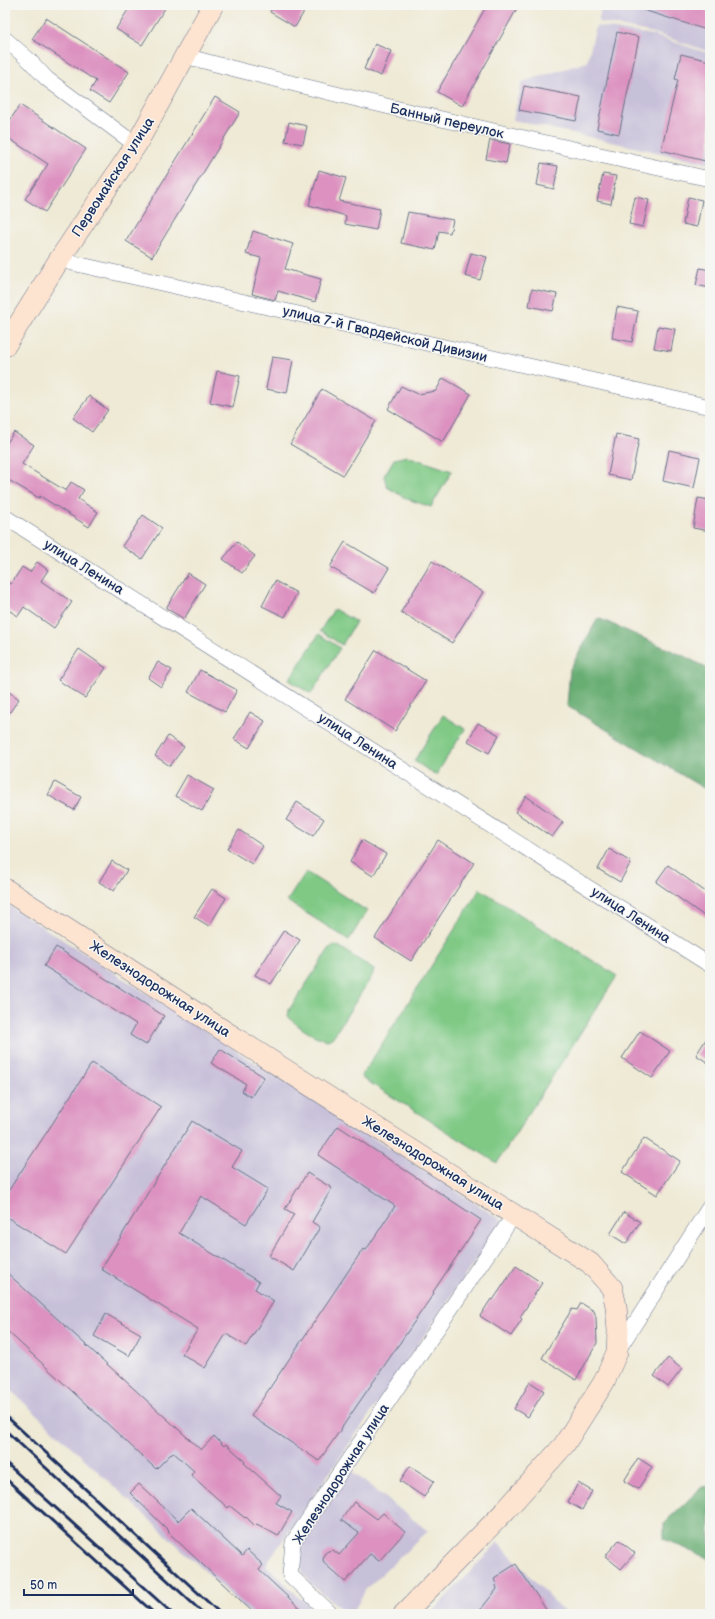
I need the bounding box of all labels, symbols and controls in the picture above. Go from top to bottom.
street label: Банный переулок [388,100,506,142]
street label: Первомайская улица [68,113,158,240]
street label: улица 7-й Гвардейской Дивизии [281,302,489,366]
street label: улица Ленина [41,536,128,599]
street label: улица Ленина [315,709,401,773]
street label: улица Ленина [588,883,674,947]
street label: Железнодорожная улица [86,937,234,1041]
street label: Железнодорожная улица [359,1112,508,1214]
street label: Железнодорожная улица [289,1400,393,1548]
scale bar [24,1571,133,1597]
text: 50 m [30,1578,57,1593]

